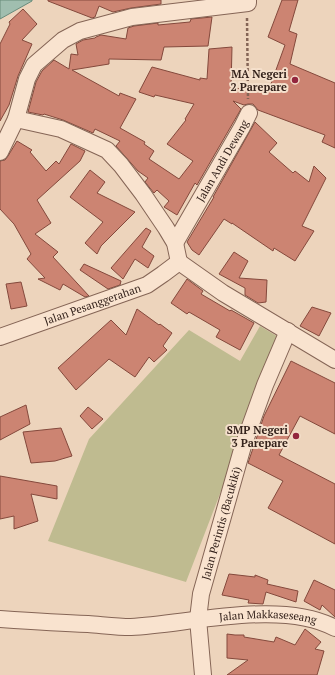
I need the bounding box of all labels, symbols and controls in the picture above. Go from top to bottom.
place label: MA Negeri 2 Parepare [231,67,287,94]
marker: MA Negeri 2 Parepare [290,75,300,85]
street label: Jalan Andi Dewang [193,117,252,204]
street label: Jalan Pesanggerahan [42,281,143,328]
place label: SMP Negeri 3 Parepare [227,423,288,450]
marker: SMP Negeri 3 Parepare [291,431,301,441]
street label: Jalan Perintis (Bacukiki) [198,465,244,582]
street label: Jalan Makkaseseang [218,607,319,627]

